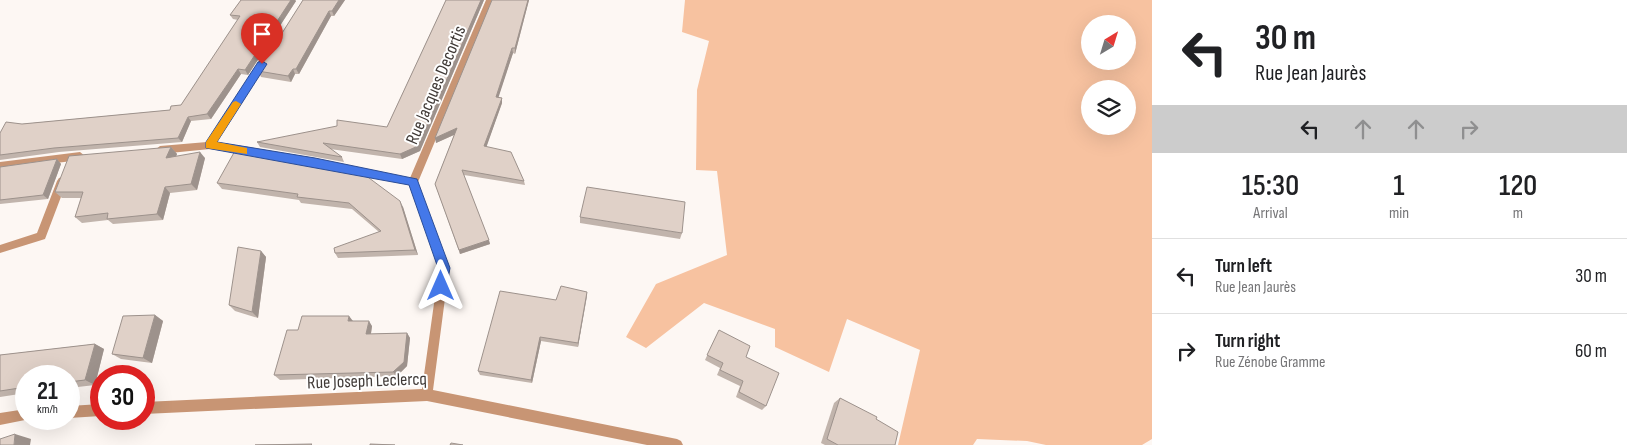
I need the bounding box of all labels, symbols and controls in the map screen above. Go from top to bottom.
pin [241,13,283,64]
north arrow [1081,15,1136,70]
map controls [1081,15,1136,135]
text: 30 m [1255,17,1316,60]
icon: arrive [248,20,276,48]
icon: left [1172,20,1237,85]
street label: Rue Jacques Decortis [402,23,470,147]
text: Rue Jean Jaurès [1255,60,1366,87]
button: layers [1081,80,1136,135]
icon: left [1296,115,1324,143]
icon: ahead [1349,115,1377,143]
icon: ahead [1402,115,1430,143]
icon: right [1455,115,1483,143]
text: 15:30 [1242,168,1299,204]
text: 1 [1393,168,1405,204]
text: 120 [1499,168,1537,204]
text: Arrival [1253,204,1288,223]
text: min [1389,204,1409,223]
text: m [1513,204,1523,223]
text: Turn left [1215,255,1272,278]
position arrow [414,259,466,311]
icon: left [1172,262,1200,290]
text: 30 m [1575,265,1607,288]
text: Rue Jean Jaurès [1215,278,1296,297]
text: Turn right [1215,330,1280,353]
icon: right [1172,337,1200,365]
text: 60 m [1575,340,1607,363]
text: Rue Zénobe Gramme [1215,353,1325,372]
speed limit sign: 30 [90,365,155,430]
street label: Rue Joseph Leclercq [307,368,427,394]
text: 21 [37,376,58,407]
text: km/h [37,402,58,417]

